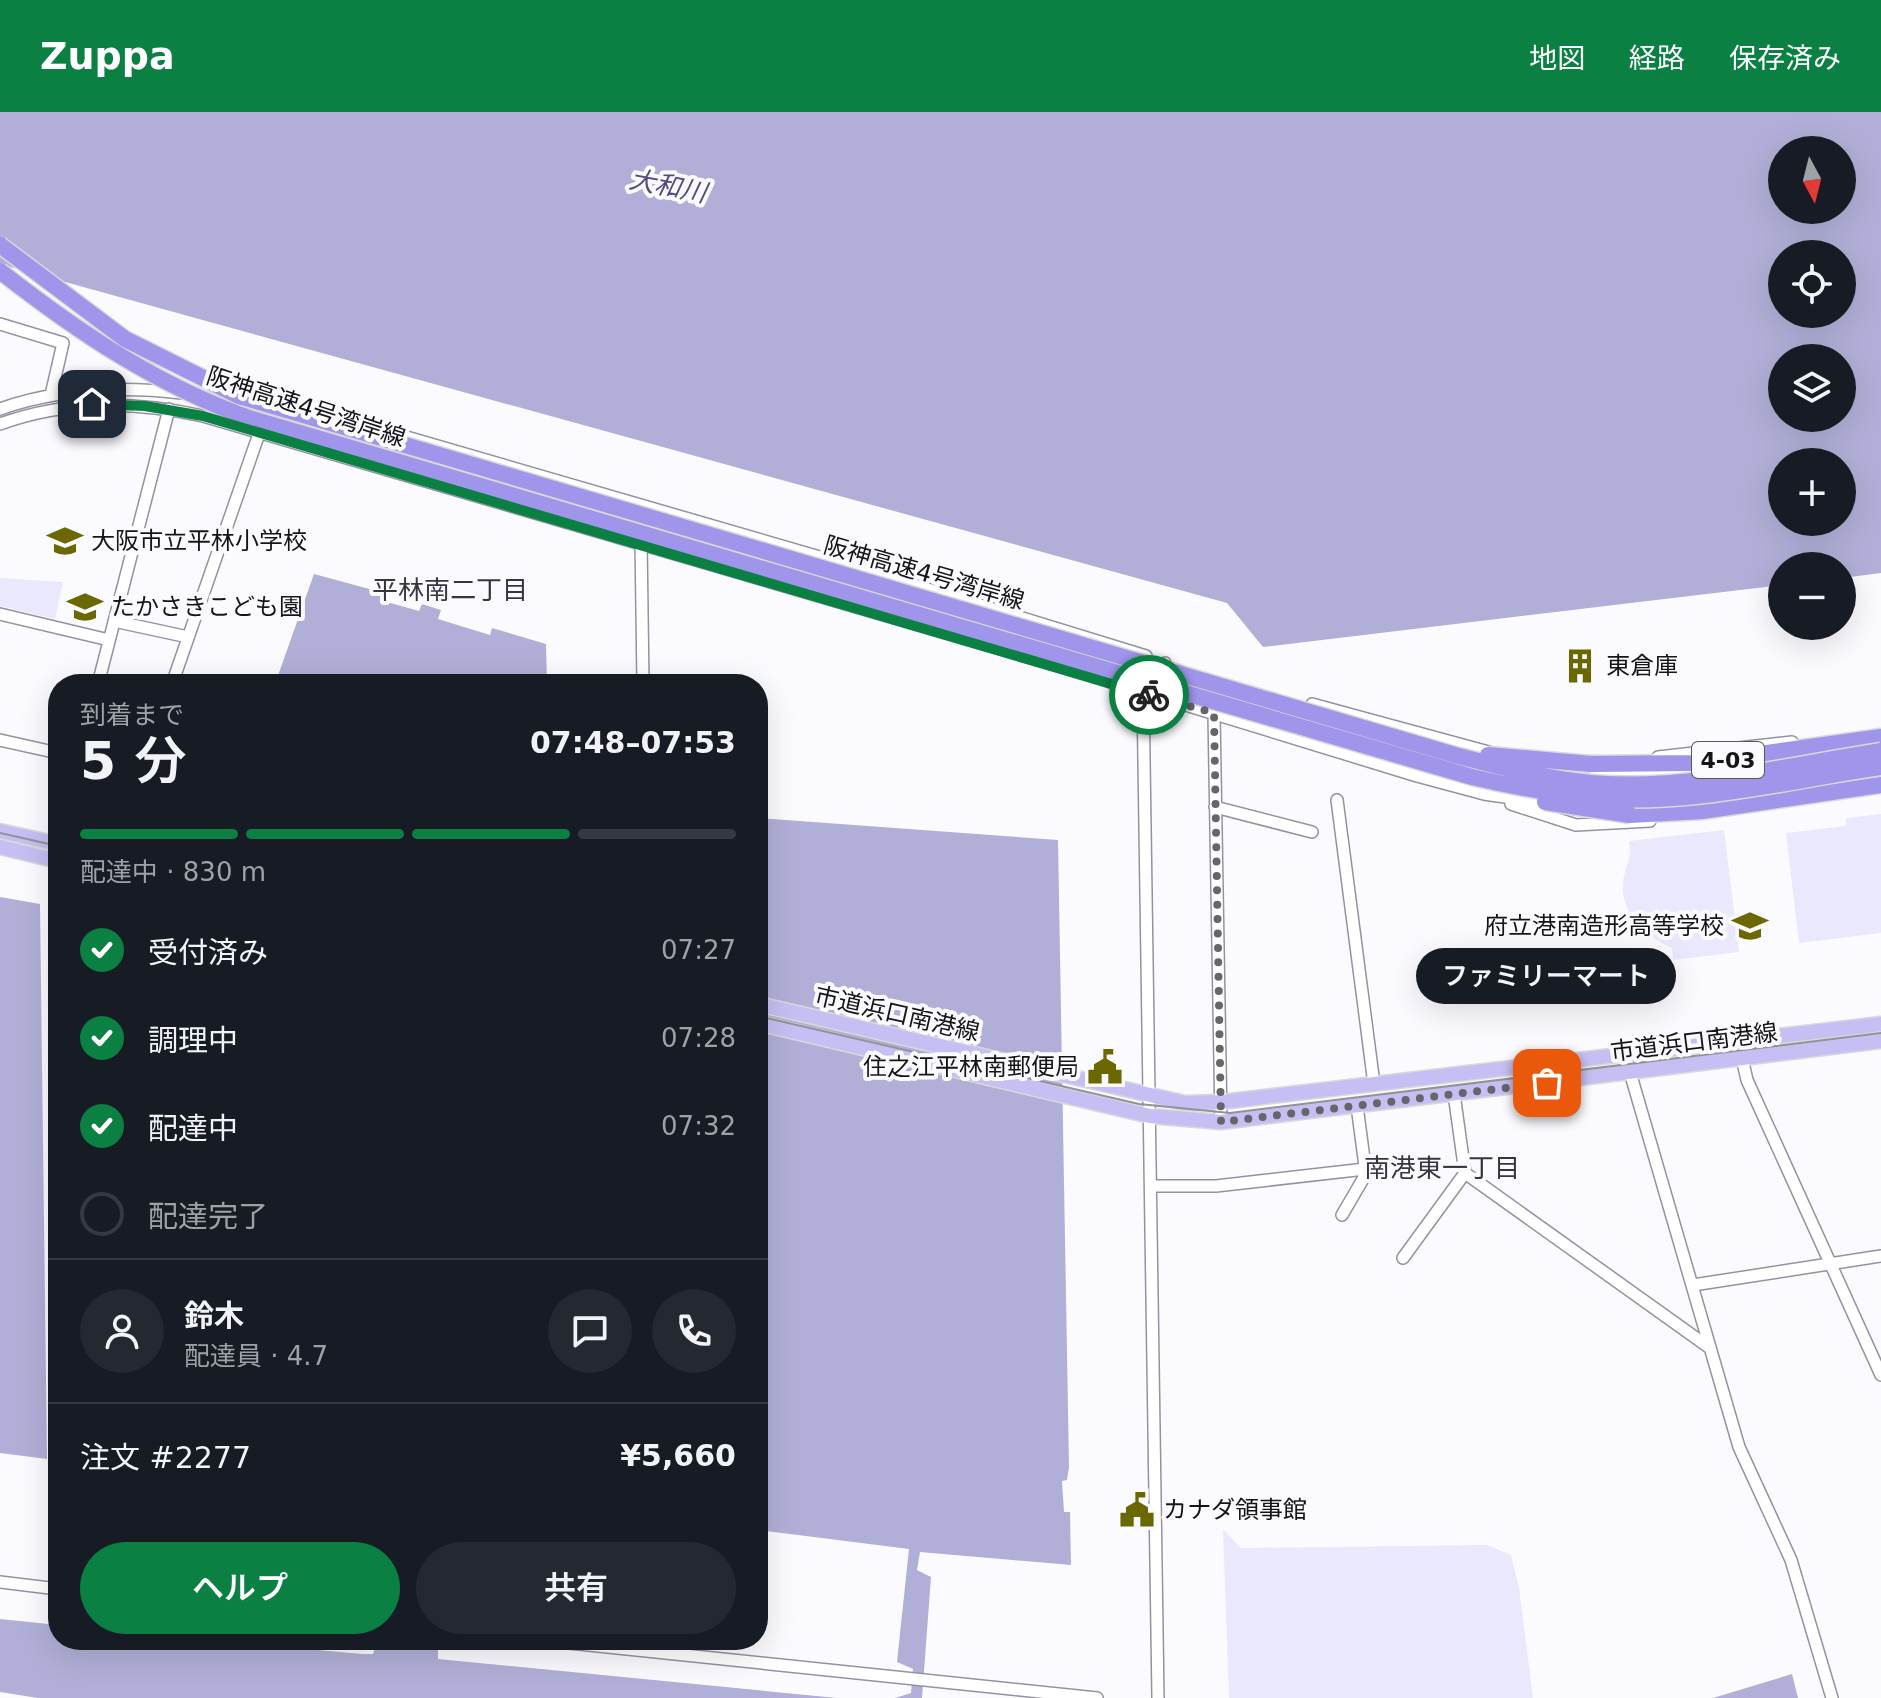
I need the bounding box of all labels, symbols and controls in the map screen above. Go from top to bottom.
text: Zuppa [40,34,175,78]
text: 地図 [1529,42,1585,75]
text: 経路 [1629,42,1685,75]
text: 保存済み [1729,42,1841,75]
north arrow [1768,136,1856,224]
map controls [1768,136,1856,640]
water label: 大和川 [627,164,712,209]
button: locate [1768,240,1856,328]
button: layers [1768,344,1856,432]
street label: 阪神高速4号湾岸線 [203,362,409,452]
pin [58,370,126,438]
icon: home [70,382,114,426]
button: + [1768,448,1856,536]
school or university icon: 大阪市立平林小学校 [46,522,84,560]
place label: 大阪市立平林小学校 [91,527,307,555]
street label: 阪神高速4号湾岸線 [821,531,1027,615]
button: − [1768,552,1856,640]
district label: 平林南二丁目 [372,575,528,605]
school or university icon: たかさきこども園 [66,588,104,626]
place label: たかさきこども園 [111,593,303,621]
building icon: 東倉庫 [1561,647,1599,685]
place label: 東倉庫 [1606,652,1678,680]
courier [1109,655,1189,735]
icon: bike [1127,673,1171,717]
text: 到着まで [80,700,184,730]
text: 07:48–07:53 [530,725,736,760]
text: 5 分 [80,731,186,791]
road number: 4-03 [1692,742,1764,778]
text: 配達中 · 830 m [80,857,266,887]
school or university icon: 府立港南造形高等学校 [1731,907,1769,945]
place label: 府立港南造形高等学校 [1484,912,1724,940]
icon: check [80,928,124,972]
text: 受付済み [148,935,268,970]
text: 07:27 [661,935,736,965]
callout: ファミリーマート [1417,947,1677,1003]
text: ファミリーマート [1442,961,1650,991]
street label: 市道浜口南港線 [812,981,982,1047]
icon: check [80,1016,124,1060]
street label: 市道浜口南港線 [1609,1018,1779,1066]
text: 調理中 [148,1023,238,1058]
text: 07:28 [661,1023,736,1053]
public building icon: 住之江平林南郵便局 [1086,1048,1124,1086]
pin [1513,1049,1581,1117]
place label: 住之江平林南郵便局 [863,1053,1079,1081]
icon: bag [1525,1061,1569,1105]
icon: check [80,1104,124,1148]
text: 配達中 [148,1111,238,1146]
text: 07:32 [661,1111,736,1141]
district label: 南港東一丁目 [1364,1153,1520,1183]
text: 配達完了 [148,1199,268,1234]
button: person [80,1289,164,1373]
button: chat [548,1289,632,1373]
button: phone [652,1289,736,1373]
text: 鈴木 [184,1298,244,1333]
text: 配達員 · 4.7 [184,1341,328,1371]
text: ¥5,660 [620,1438,736,1473]
text: 注文 #2277 [80,1440,251,1475]
public building icon: カナダ領事館 [1118,1491,1156,1529]
place label: カナダ領事館 [1163,1496,1307,1524]
button: ヘルプ [80,1542,400,1634]
button: 共有 [416,1542,736,1634]

